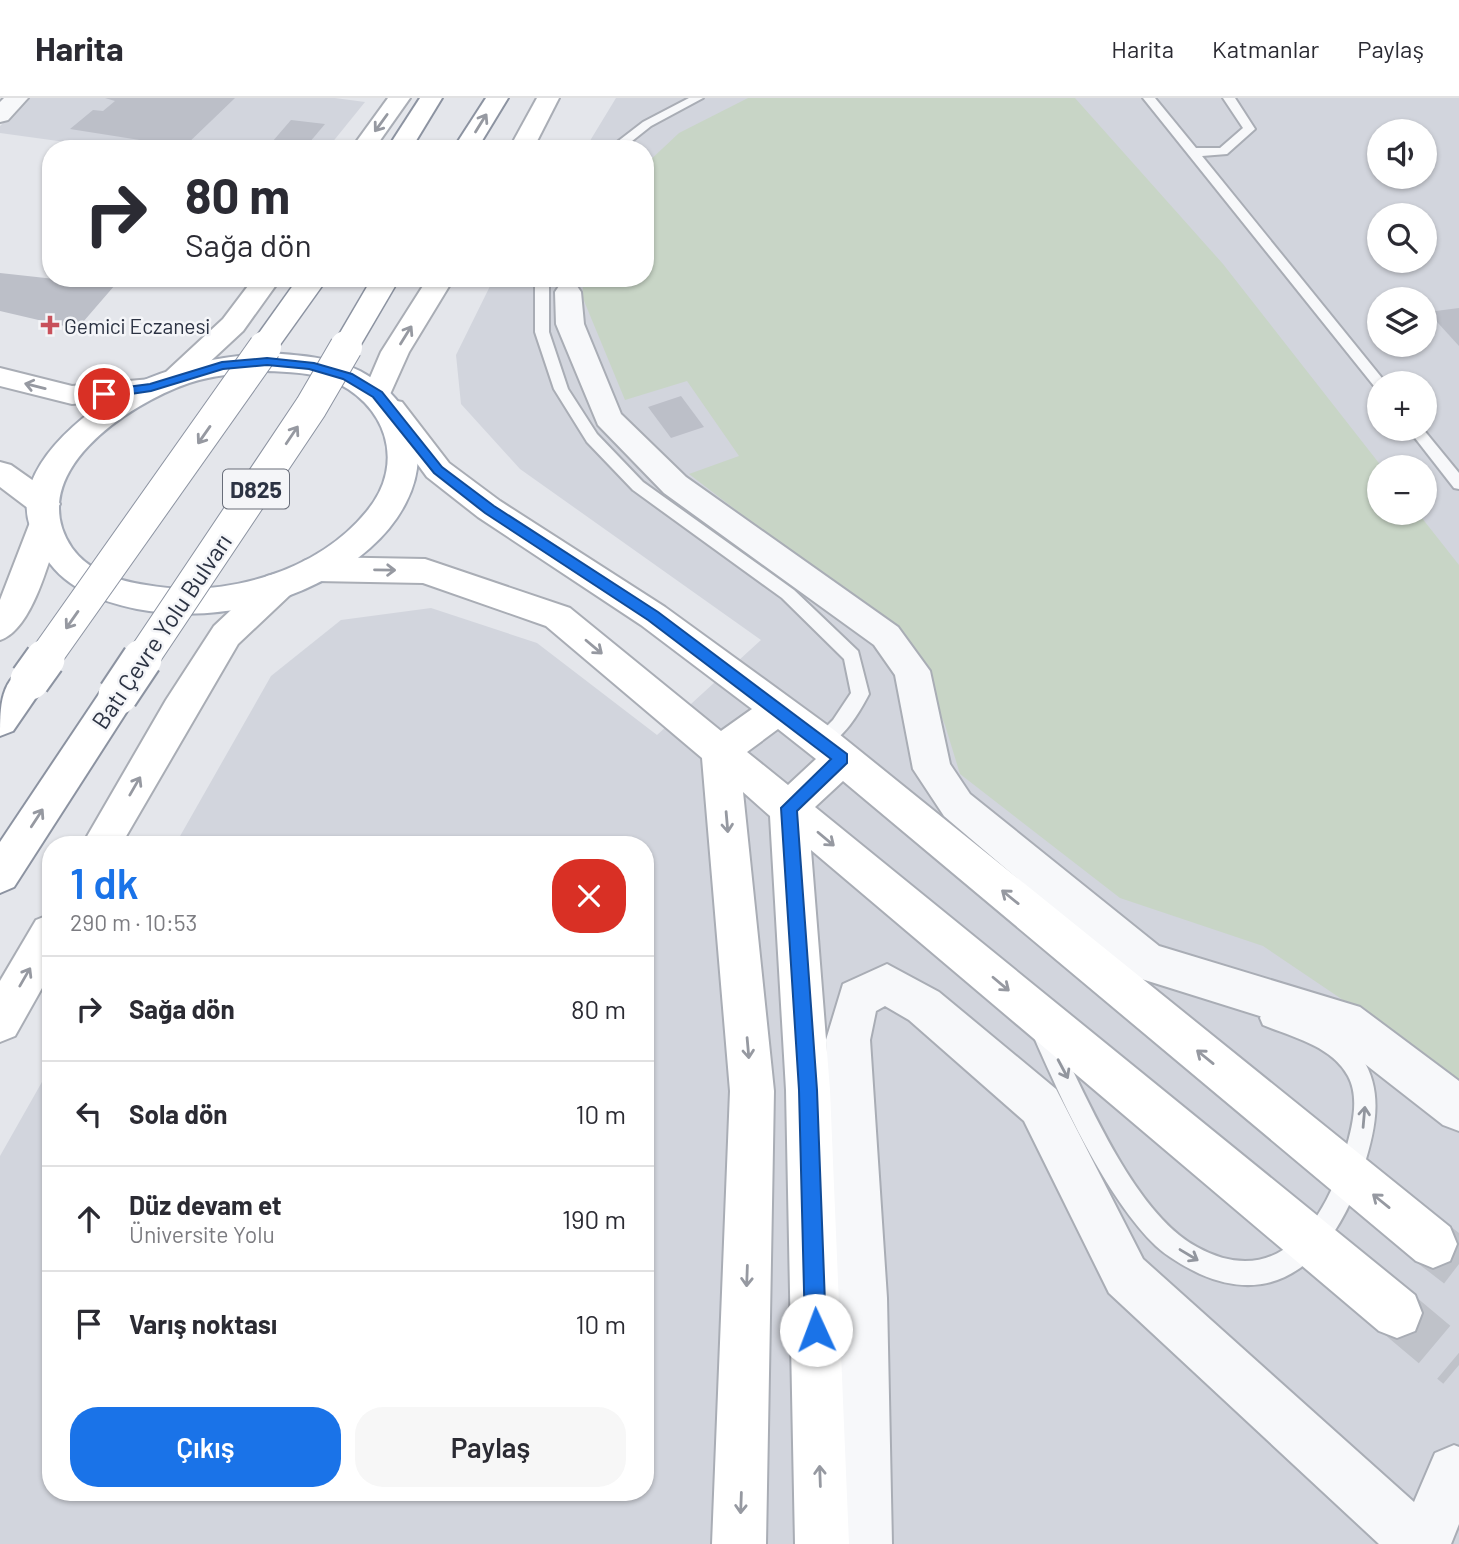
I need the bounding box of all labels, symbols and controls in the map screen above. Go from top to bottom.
text: Harita [35,28,124,68]
text: Harita [1111,34,1174,63]
text: Katmanlar [1212,34,1319,63]
text: Paylaş [1357,34,1424,63]
one-way arrow [373,113,388,132]
one-way arrow [474,114,488,134]
map controls [1367,119,1437,525]
button: sound [1367,119,1437,189]
text: 80 m [185,165,290,224]
icon: right [70,168,161,259]
button: search [1367,203,1437,273]
text: Sağa dön [185,225,312,263]
button: layers [1367,287,1437,357]
place label: Gemici Eczanesi [64,313,210,338]
marker: Gemici Eczanesi [42,317,58,333]
one-way arrow [399,325,413,345]
pin [74,364,134,424]
button: + [1367,371,1437,441]
icon: arrive [85,375,123,413]
one-way arrow [24,379,47,392]
one-way arrow [197,425,211,444]
one-way arrow [285,426,299,445]
button: − [1367,455,1437,525]
road number: D825 [223,470,289,508]
street label: Batı Çevre Yolu Bulvarı [85,528,237,734]
one-way arrow [373,564,396,577]
one-way arrow [65,610,79,629]
one-way arrow [584,639,602,655]
one-way arrow [129,776,142,797]
one-way arrow [31,809,45,829]
one-way arrow [721,810,734,833]
one-way arrow [816,831,834,847]
text: 1 dk [70,857,139,907]
button: close [552,859,626,933]
one-way arrow [1001,889,1019,905]
text: 290 m · 10:53 [70,908,197,936]
one-way arrow [19,967,32,988]
one-way arrow [991,976,1009,992]
icon: right [70,990,108,1028]
text: Sağa dön [129,993,235,1024]
text: 80 m [571,993,626,1024]
one-way arrow [742,1036,755,1059]
one-way arrow [1196,1049,1214,1065]
one-way arrow [1056,1058,1070,1079]
icon: left [70,1095,108,1133]
text: Sola dön [129,1098,227,1129]
text: 10 m [576,1098,626,1129]
one-way arrow [1358,1106,1371,1128]
text: Düz devam et [129,1189,282,1220]
one-way arrow [1372,1193,1390,1209]
icon: ahead [70,1200,108,1238]
text: 190 m [562,1203,626,1234]
text: Üniversite Yolu [129,1220,275,1248]
one-way arrow [1179,1247,1198,1262]
one-way arrow [741,1264,754,1287]
position arrow [779,1293,853,1367]
icon: arrive [70,1305,108,1343]
text: Varış noktası [129,1308,277,1339]
text: 10 m [576,1308,626,1339]
button: Çıkış [70,1407,341,1487]
button: Paylaş [355,1407,626,1487]
one-way arrow [813,1465,827,1488]
one-way arrow [734,1491,747,1514]

